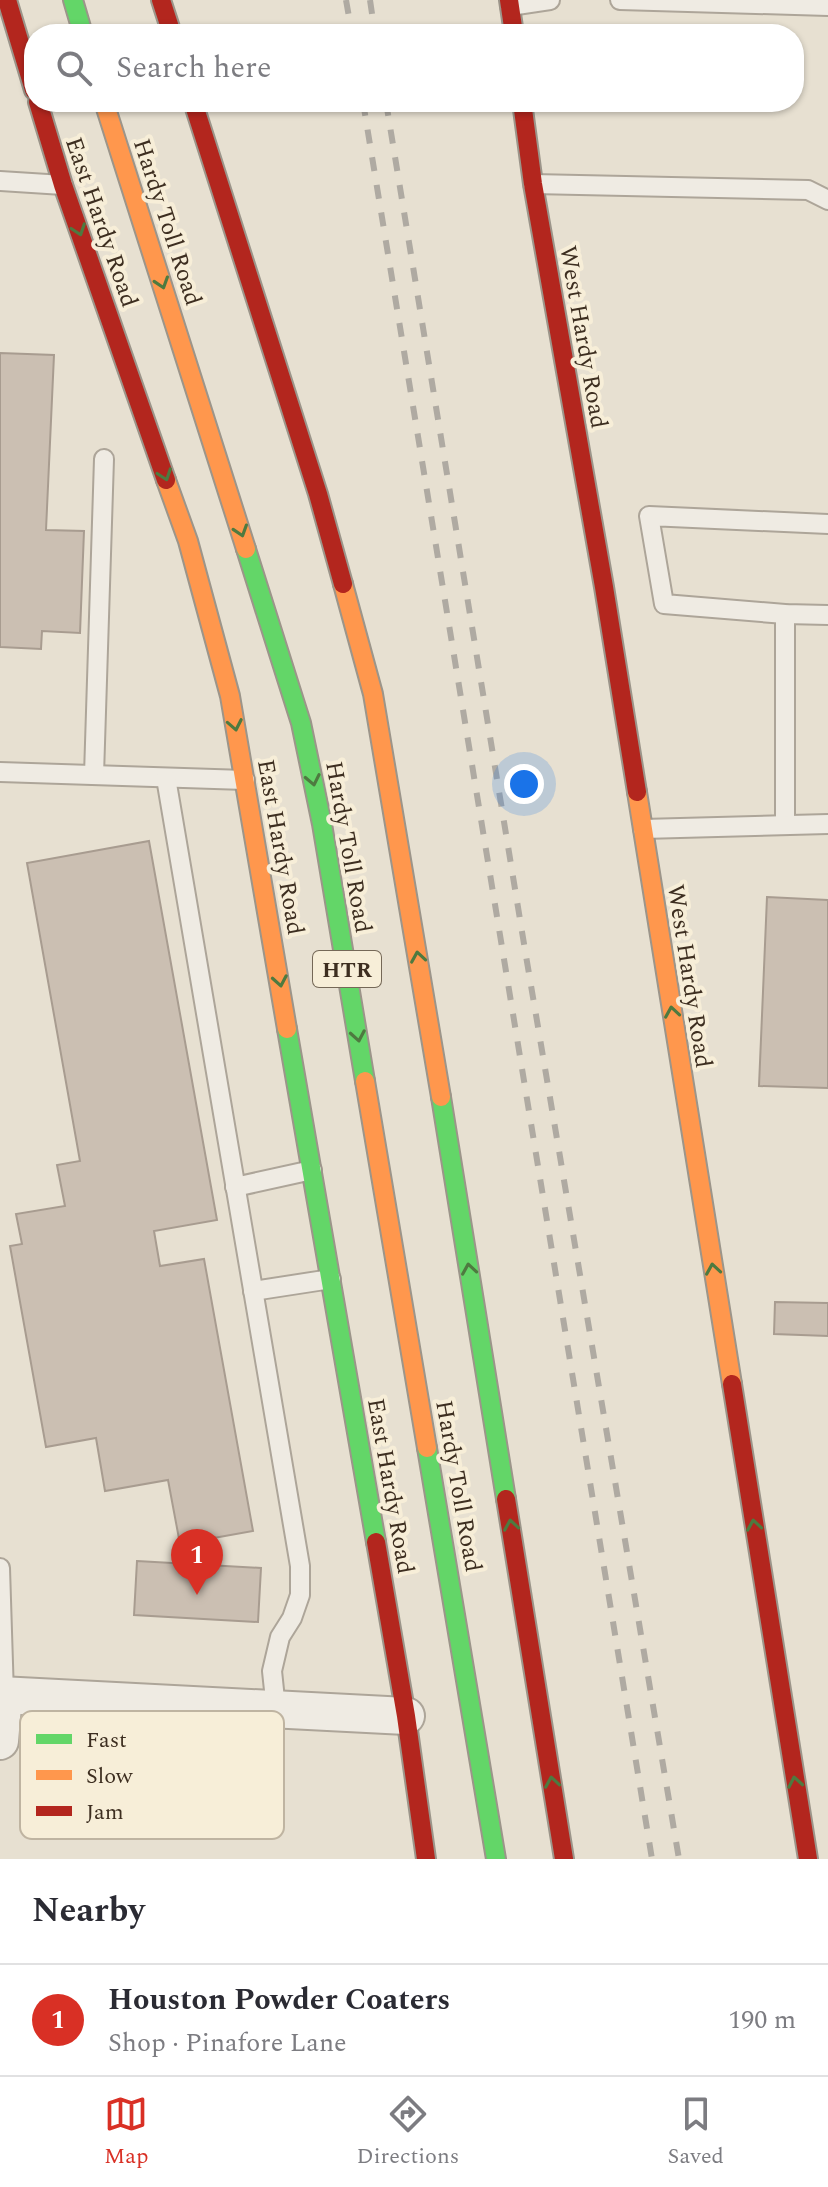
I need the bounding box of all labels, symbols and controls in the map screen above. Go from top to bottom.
search box [24,24,804,112]
text: Search here [116,45,272,91]
icon: search [52,46,96,90]
street label: East Hardy Road [55,132,147,312]
street label: Hardy Toll Road [123,134,211,311]
one-way arrow [69,222,85,236]
street label: West Hardy Road [549,243,617,431]
one-way arrow [153,276,169,289]
one-way arrow [155,467,171,481]
one-way arrow [232,523,248,537]
one-way arrow [226,718,243,732]
street label: East Hardy Road [247,757,313,938]
street label: Hardy Toll Road [315,758,381,936]
your location [504,764,544,804]
one-way arrow [304,773,321,787]
street label: West Hardy Road [657,882,721,1070]
one-way arrow [411,950,428,963]
road number: HTR [313,951,381,987]
one-way arrow [271,974,288,988]
one-way arrow [664,1005,681,1019]
one-way arrow [349,1030,366,1043]
one-way arrow [461,1262,478,1275]
one-way arrow [705,1262,722,1275]
street label: East Hardy Road [357,1396,423,1577]
street label: Hardy Toll Road [425,1397,491,1575]
one-way arrow [503,1518,520,1532]
one-way arrow [746,1519,763,1532]
pin: 1 [171,1529,223,1595]
legend [20,1711,284,1839]
text: Fast [86,1724,127,1757]
text: Slow [86,1760,134,1793]
one-way arrow [544,1775,561,1789]
one-way arrow [788,1775,805,1789]
text: Jam [86,1796,124,1829]
text: Nearby [32,1885,145,1937]
text: Houston Powder Coaters [108,1977,450,2023]
text: 1 [51,2000,65,2040]
text: 190 m [728,2000,796,2040]
text: Shop · Pinafore Lane [108,2023,347,2063]
tab: Map [104,2092,148,2173]
tab: Directions [357,2092,459,2173]
tab: Saved [667,2092,724,2173]

